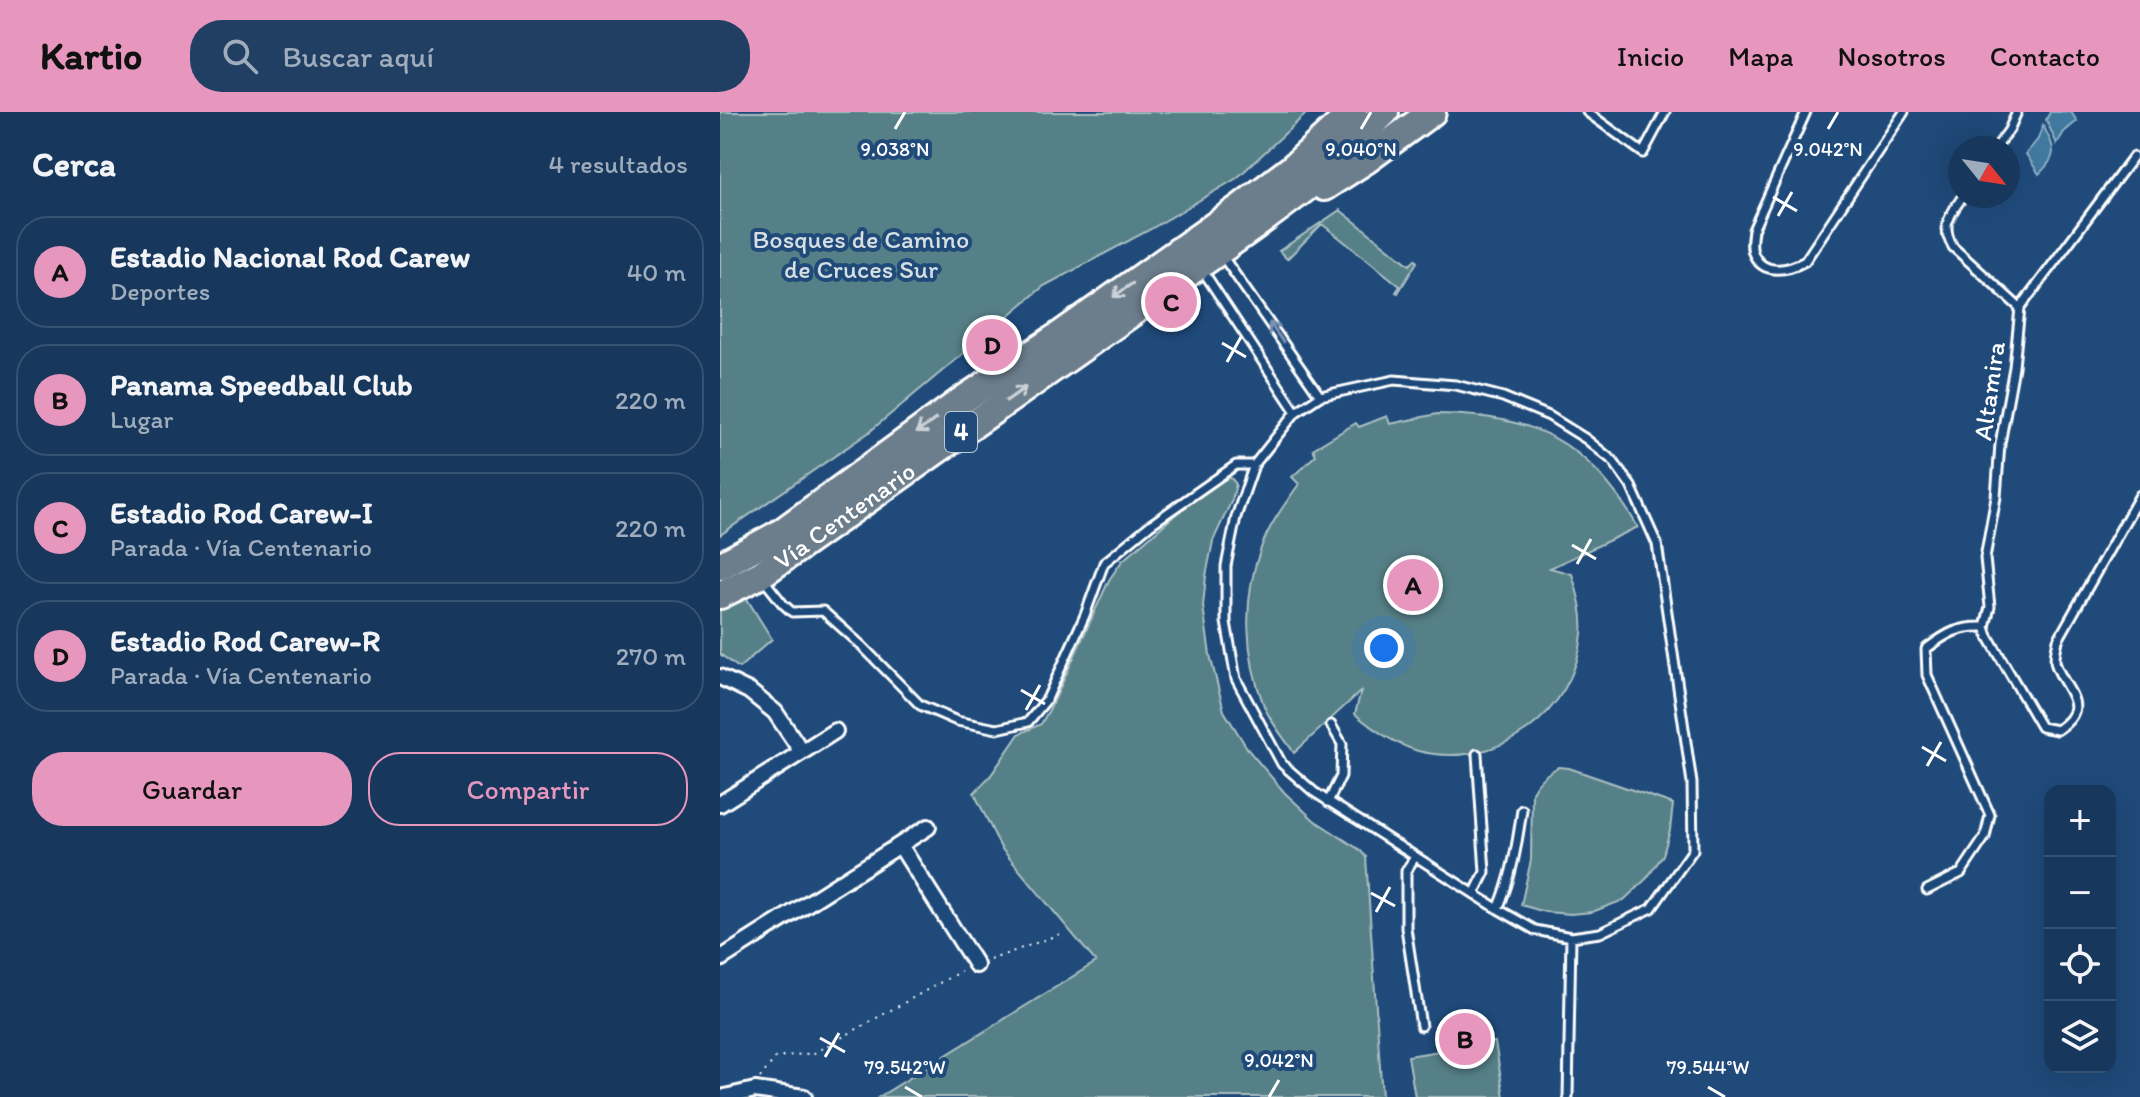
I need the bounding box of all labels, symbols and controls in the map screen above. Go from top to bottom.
search box [190,20,750,92]
text: Kartio [40,33,142,79]
icon: search [218,34,262,78]
text: Buscar aquí [282,38,434,75]
text: Inicio [1617,39,1684,73]
text: Mapa [1728,39,1794,73]
text: Nosotros [1838,39,1946,73]
text: Contacto [1990,39,2100,73]
north arrow [1948,136,2020,208]
text: 9.038°N [861,137,929,161]
text: 9.040°N [1325,137,1397,161]
text: 9.042°N [1793,137,1863,161]
text: Cerca [32,144,116,185]
text: 4 resultados [548,148,688,180]
park label: Bosques de Camino de Cruces Sur [753,223,969,285]
text: Estadio Nacional Rod Carew [110,238,470,275]
text: A [52,256,68,288]
text: 40 m [627,256,686,288]
pin: C [1145,272,1197,332]
text: Deportes [110,275,210,307]
one-way arrow [1112,282,1134,298]
pin: D [966,315,1018,375]
one-way arrow [1268,322,1284,344]
street label: Altamira [1966,339,2012,443]
text: Panama Speedball Club [110,366,413,403]
text: B [52,384,68,416]
text: 220 m [615,384,686,416]
one-way arrow [1004,386,1026,402]
text: Lugar [110,403,173,435]
road number: 4 [945,412,977,452]
one-way arrow [916,418,937,435]
street label: Vía Centenario [767,455,921,576]
text: Estadio Rod Carew-I [110,494,373,531]
text: C [52,512,68,544]
text: 220 m [615,512,686,544]
text: Parada · Vía Centenario [110,531,372,563]
pin: A [1387,555,1439,615]
text: Estadio Rod Carew-R [110,622,380,659]
your location [1364,628,1404,668]
text: D [51,640,69,672]
text: 270 m [616,640,686,672]
text: Parada · Vía Centenario [110,659,372,691]
button: Guardar [32,752,352,826]
button: Compartir [368,752,688,826]
map controls [2044,785,2116,1073]
button: + [2044,785,2116,857]
button: − [2044,857,2116,929]
button: locate [2044,929,2116,1001]
button: layers [2044,1001,2116,1073]
pin: B [1439,1009,1491,1069]
text: 9.042°N [1244,1048,1314,1072]
text: 79.542°W [864,1055,946,1079]
text: 79.544°W [1667,1055,1749,1079]

